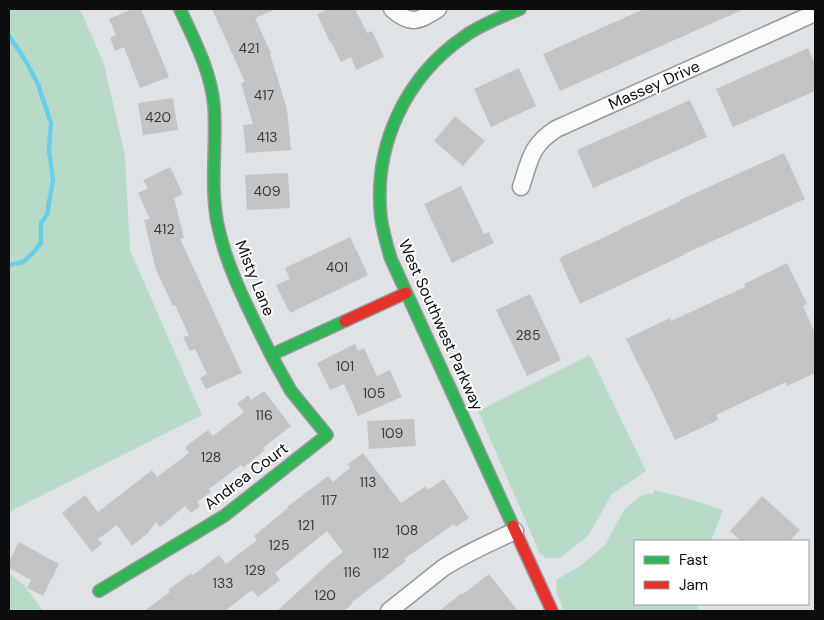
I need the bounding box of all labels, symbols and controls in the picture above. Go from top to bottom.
house number: 421 [239,39,259,57]
street label: Massey Drive [605,55,703,115]
house number: 417 [254,86,274,104]
house number: 420 [145,108,171,126]
house number: 413 [256,128,278,146]
house number: 409 [254,182,281,200]
house number: 412 [154,220,174,238]
street label: West Southwest Parkway [394,236,488,414]
street label: Misty Lane [230,237,280,319]
house number: 401 [326,258,348,276]
house number: 285 [516,326,540,344]
house number: 101 [336,357,354,375]
house number: 105 [363,384,385,402]
house number: 116 [255,406,273,424]
house number: 109 [381,424,404,442]
street label: Andrea Court [200,438,292,514]
house number: 128 [201,448,221,466]
house number: 113 [359,473,377,491]
house number: 117 [321,491,337,509]
house number: 121 [298,516,314,534]
house number: 108 [396,521,418,539]
house number: 125 [269,536,289,554]
legend [634,540,809,605]
house number: 112 [373,544,389,562]
text: Fast [679,550,708,570]
house number: 129 [244,561,266,579]
house number: 116 [343,563,361,581]
house number: 133 [213,574,233,592]
text: Jam [679,575,708,595]
house number: 120 [314,586,336,604]

